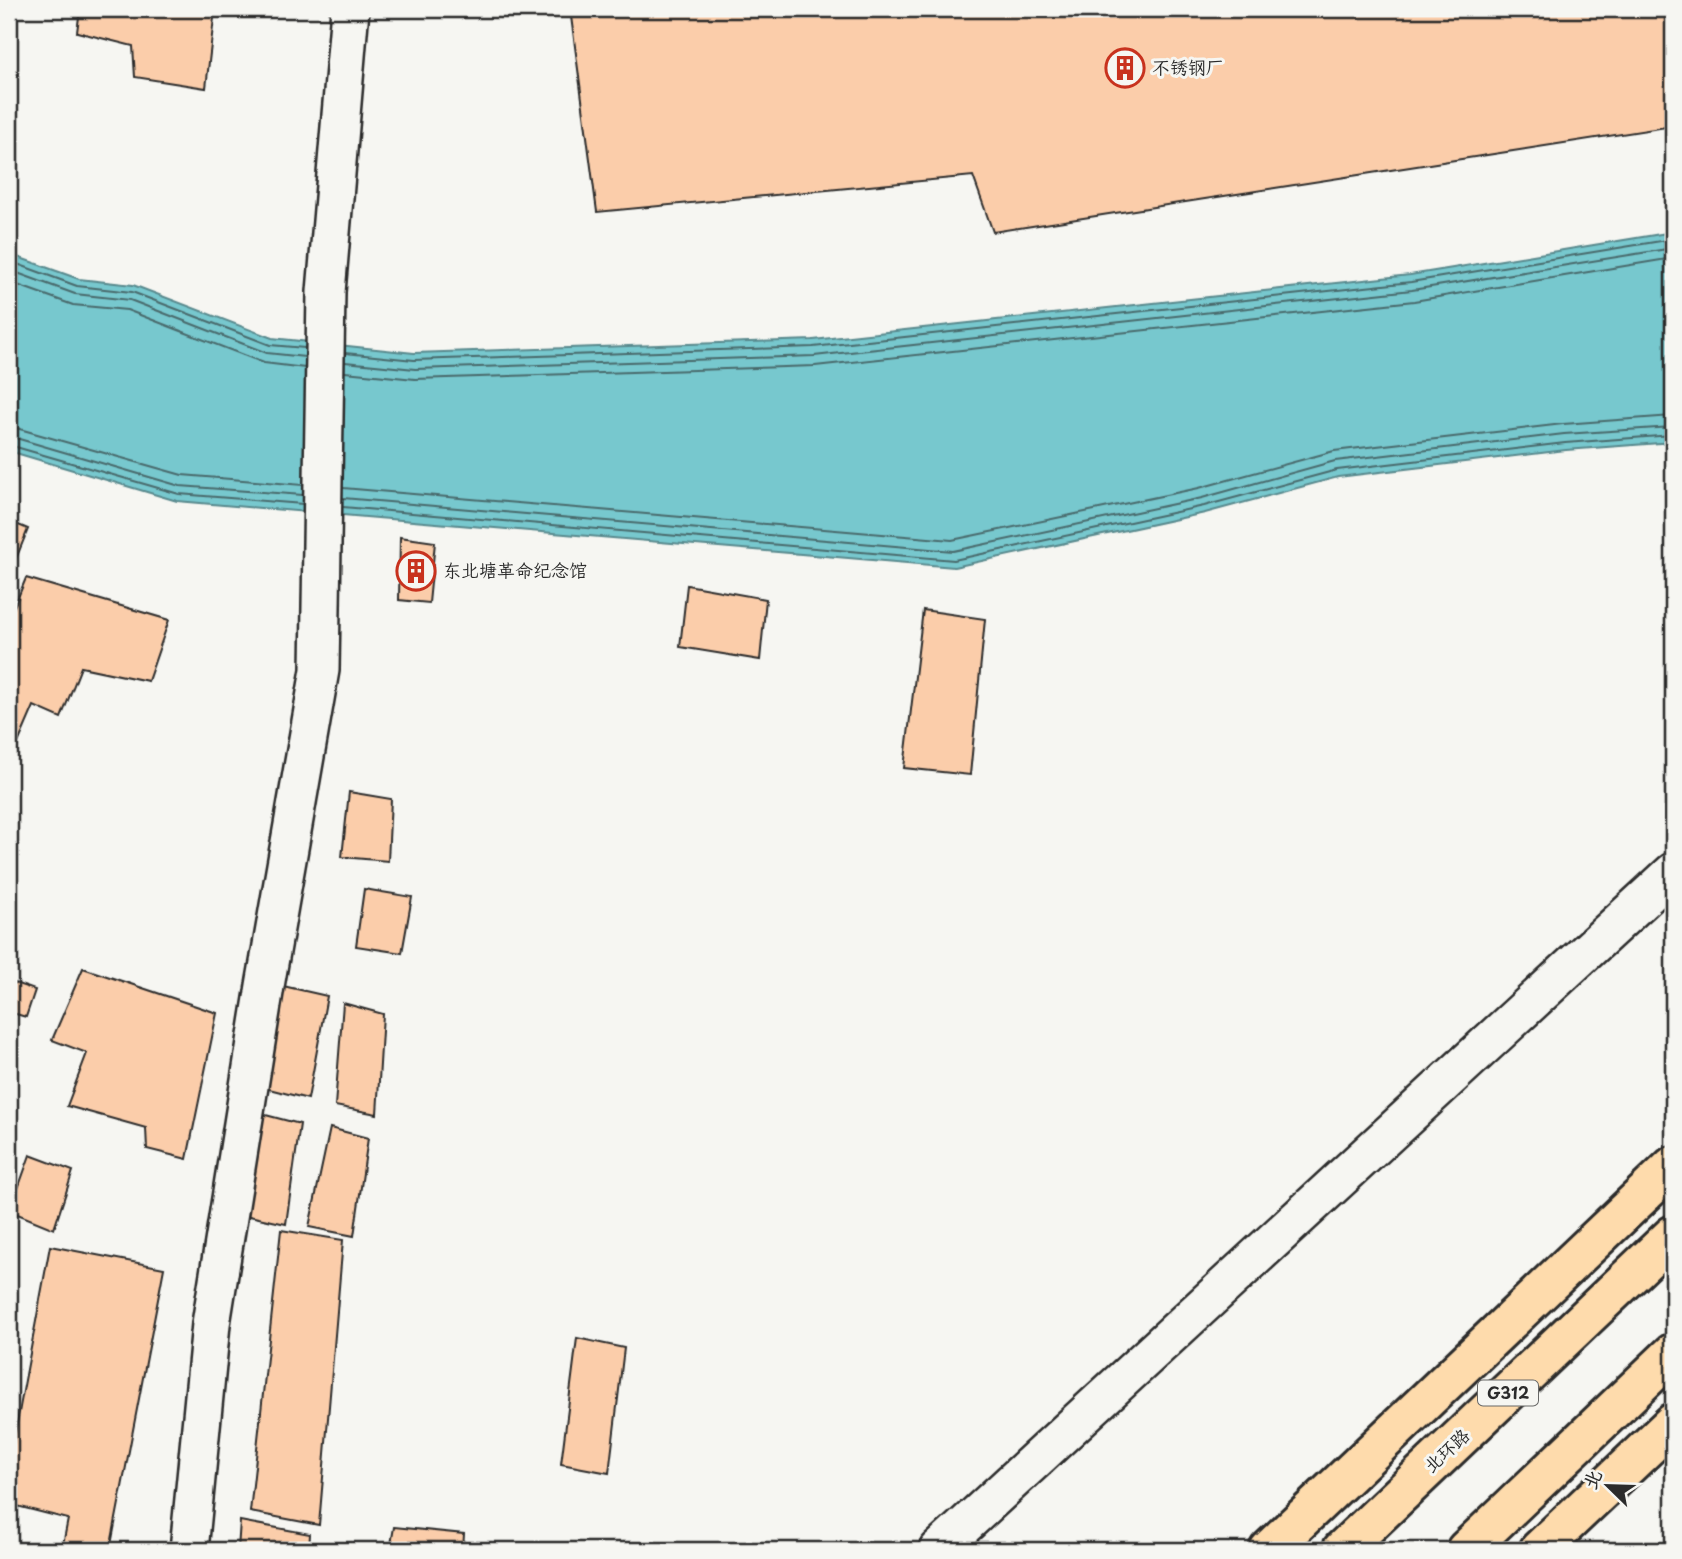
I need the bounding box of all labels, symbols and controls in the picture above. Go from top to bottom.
building icon: 不锈钢厂 [1104,47,1146,89]
place label: 不锈钢厂 [1152,53,1224,80]
building icon: 东北塘革命纪念馆 [395,550,437,592]
place label: 东北塘革命纪念馆 [443,556,587,583]
road number: G312 [1478,1380,1538,1406]
street label: 北环路 [1417,1422,1475,1478]
north arrow [1574,1450,1644,1520]
text: 北 [1575,1465,1608,1493]

